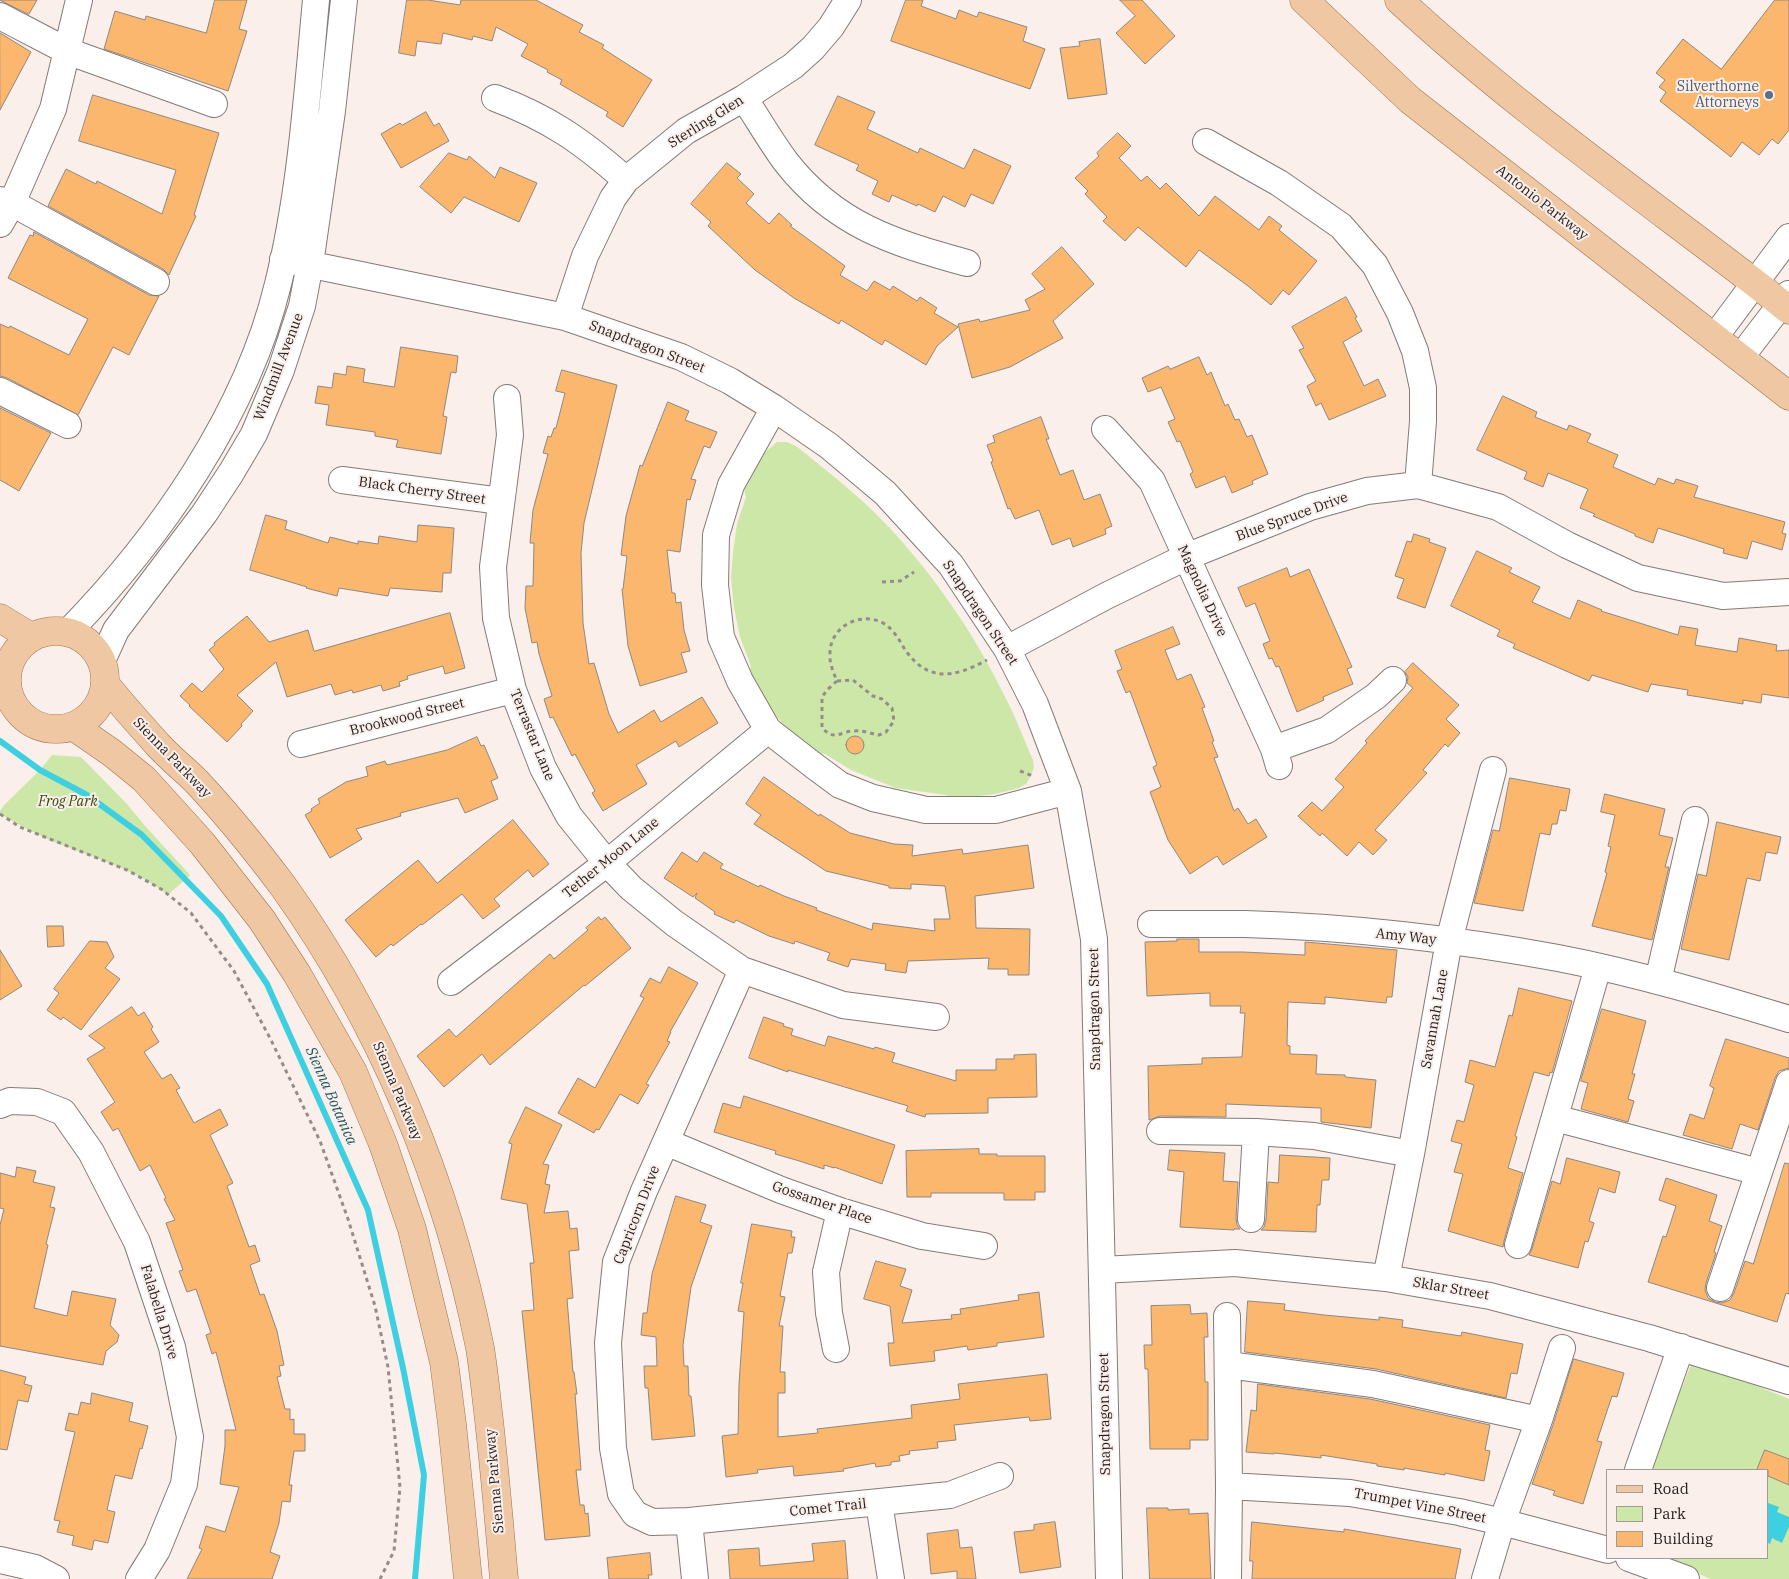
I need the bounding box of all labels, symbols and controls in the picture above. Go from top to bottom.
place label: Silverthorne Attorneys [1677,79,1759,111]
marker: Silverthorne Attorneys [1763,89,1775,101]
street label: Sterling Glen [665,92,747,152]
street label: Antonio Parkway [1493,162,1591,244]
street label: Windmill Avenue [251,311,307,423]
street label: Snapdragon Street [587,317,707,377]
street label: Black Cherry Street [357,474,487,508]
street label: Blue Spruce Drive [1234,489,1350,545]
street label: Magnolia Drive [1173,543,1231,639]
street label: Snapdragon Street [939,557,1021,669]
street label: Terrastar Lane [506,687,558,783]
street label: Brookwood Street [348,695,466,739]
street label: Sienna Parkway [129,714,215,802]
park label: Frog Park [38,794,98,810]
street label: Tether Moon Lane [559,814,663,902]
street label: Amy Way [1375,925,1437,949]
street label: Snapdragon Street [1086,947,1104,1071]
street label: Savannah Lane [1418,968,1452,1070]
street label: Sienna Parkway [369,1039,425,1143]
water label: Sienna Botanica [301,1044,361,1148]
street label: Capricorn Drive [610,1163,664,1267]
street label: Gossamer Place [770,1178,874,1228]
street label: Falabella Drive [137,1263,181,1361]
street label: Sklar Street [1412,1274,1490,1304]
street label: Snapdragon Street [1096,1352,1114,1476]
street label: Sienna Parkway [482,1428,508,1534]
legend [1606,1469,1769,1559]
text: Road [1653,1479,1689,1498]
street label: Trumpet Vine Street [1352,1485,1488,1527]
street label: Comet Trail [789,1496,867,1520]
text: Park [1653,1504,1686,1523]
text: Building [1653,1529,1713,1548]

